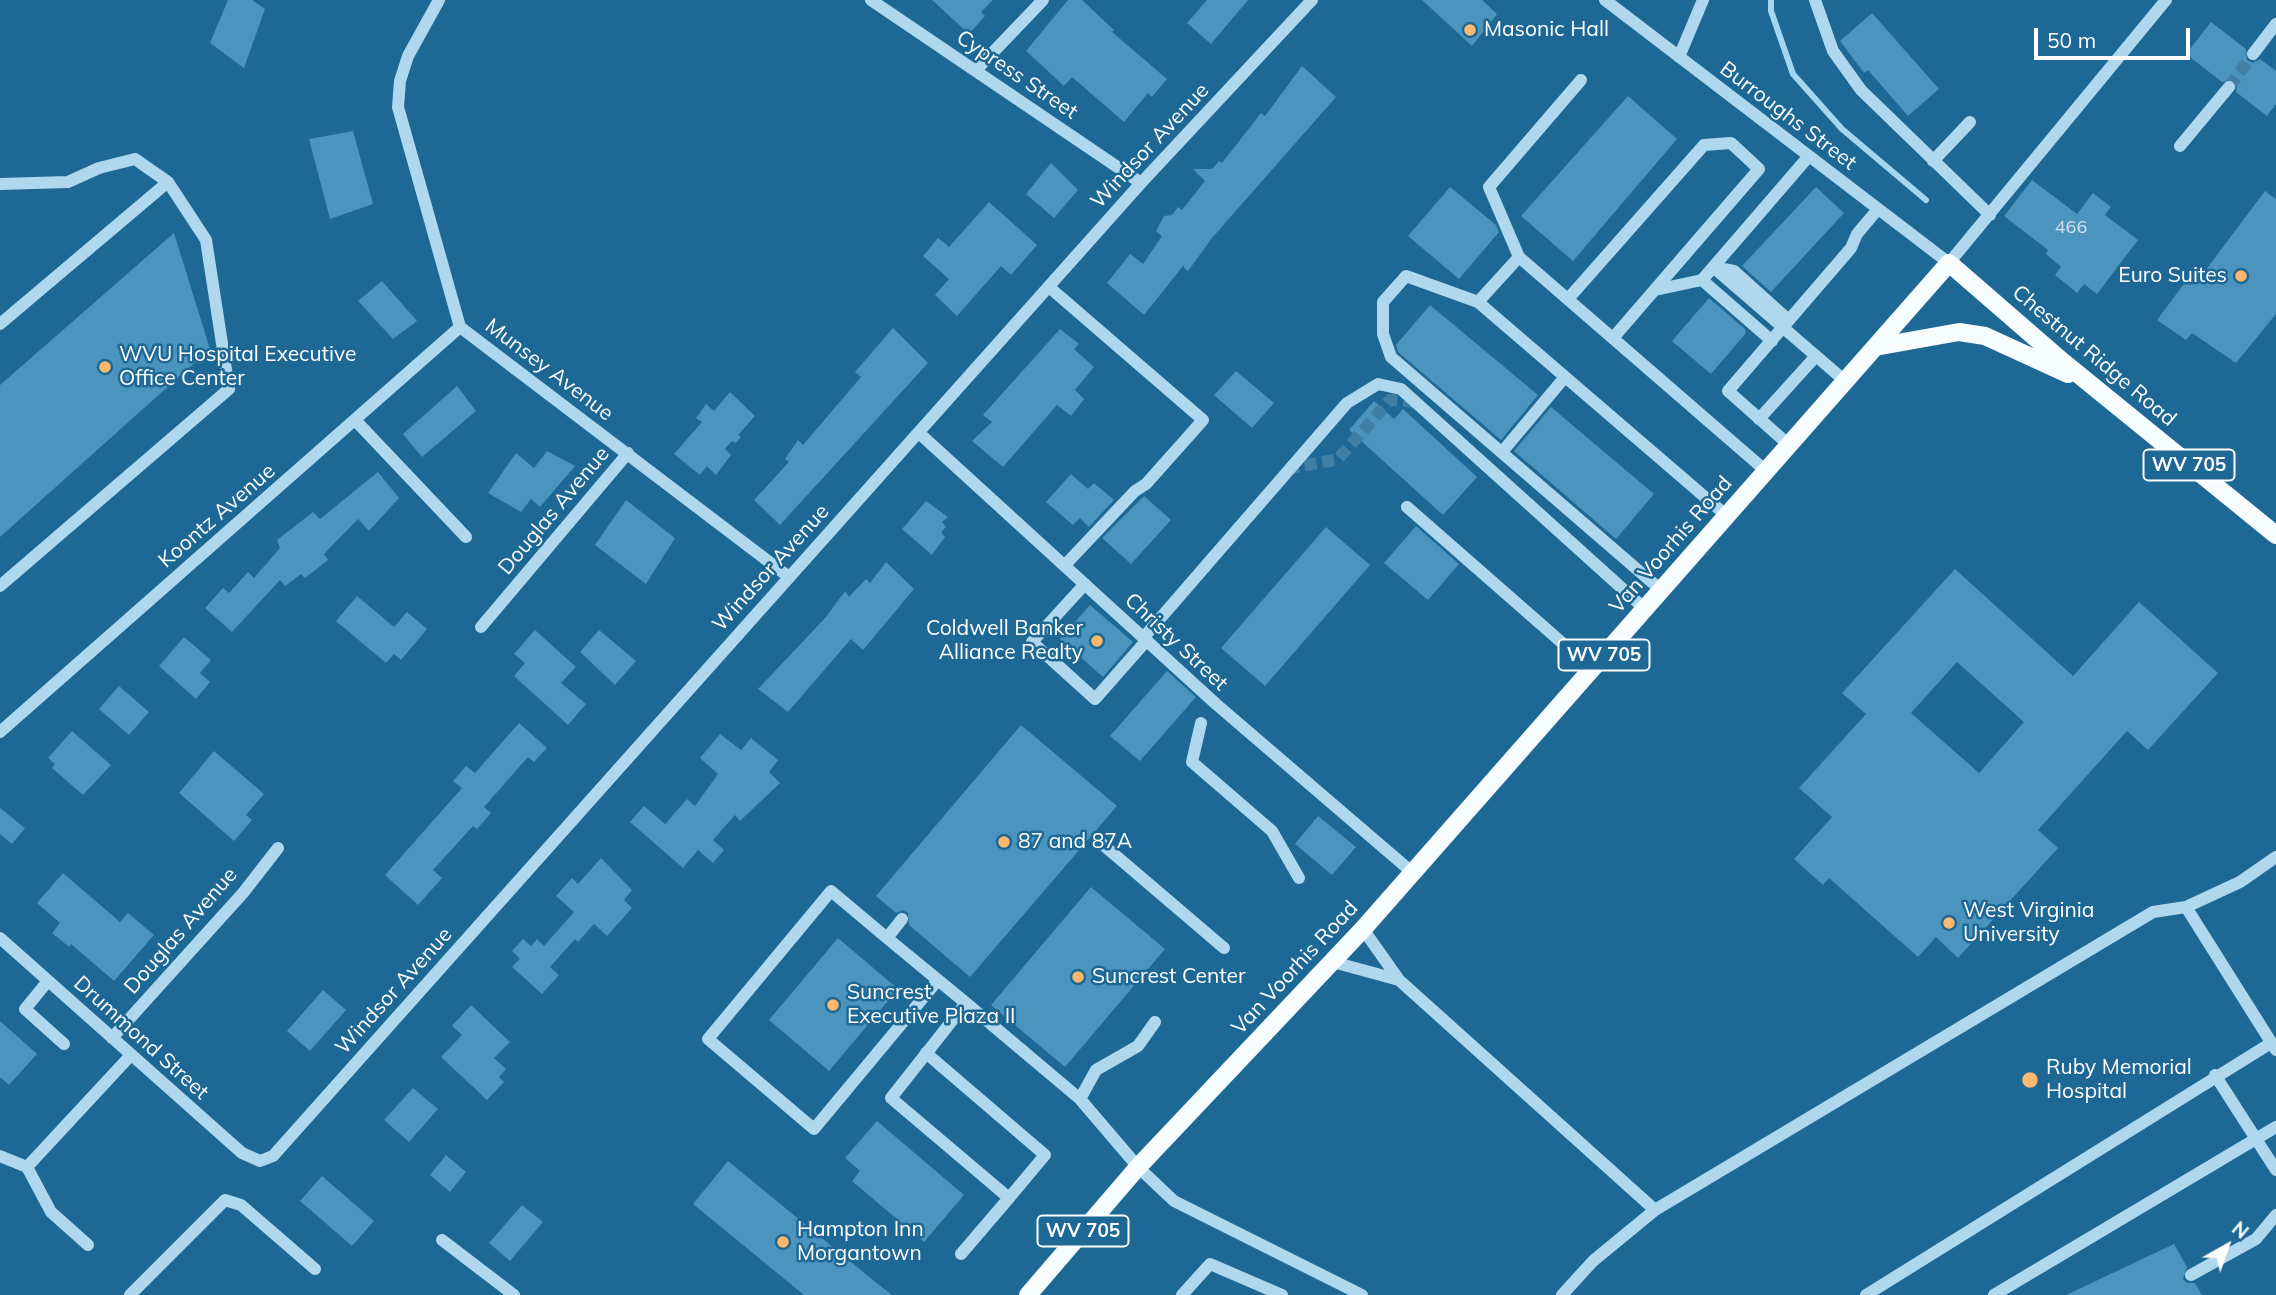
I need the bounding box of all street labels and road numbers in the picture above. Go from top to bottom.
street label: Cypress Street [952,25,1082,125]
street label: Burroughs Street [1715,56,1861,176]
street label: Windsor Avenue [1086,78,1214,214]
street label: Chestnut Ridge Road [2007,280,2181,432]
street label: Munsey Avenue [480,314,618,426]
street label: Douglas Avenue [493,442,615,580]
road number: WV 705 [2144,450,2234,480]
street label: Koontz Avenue [154,459,280,573]
street label: Van Voorhis Road [1605,471,1737,619]
street label: Windsor Avenue [707,499,835,637]
street label: Christy Street [1119,588,1233,696]
road number: WV 705 [1558,640,1650,670]
street label: Douglas Avenue [119,863,243,999]
street label: Van Voorhis Road [1227,896,1363,1040]
street label: Windsor Avenue [330,922,458,1060]
street label: Drummond Street [68,971,214,1105]
road number: WV 705 [1038,1216,1128,1246]

